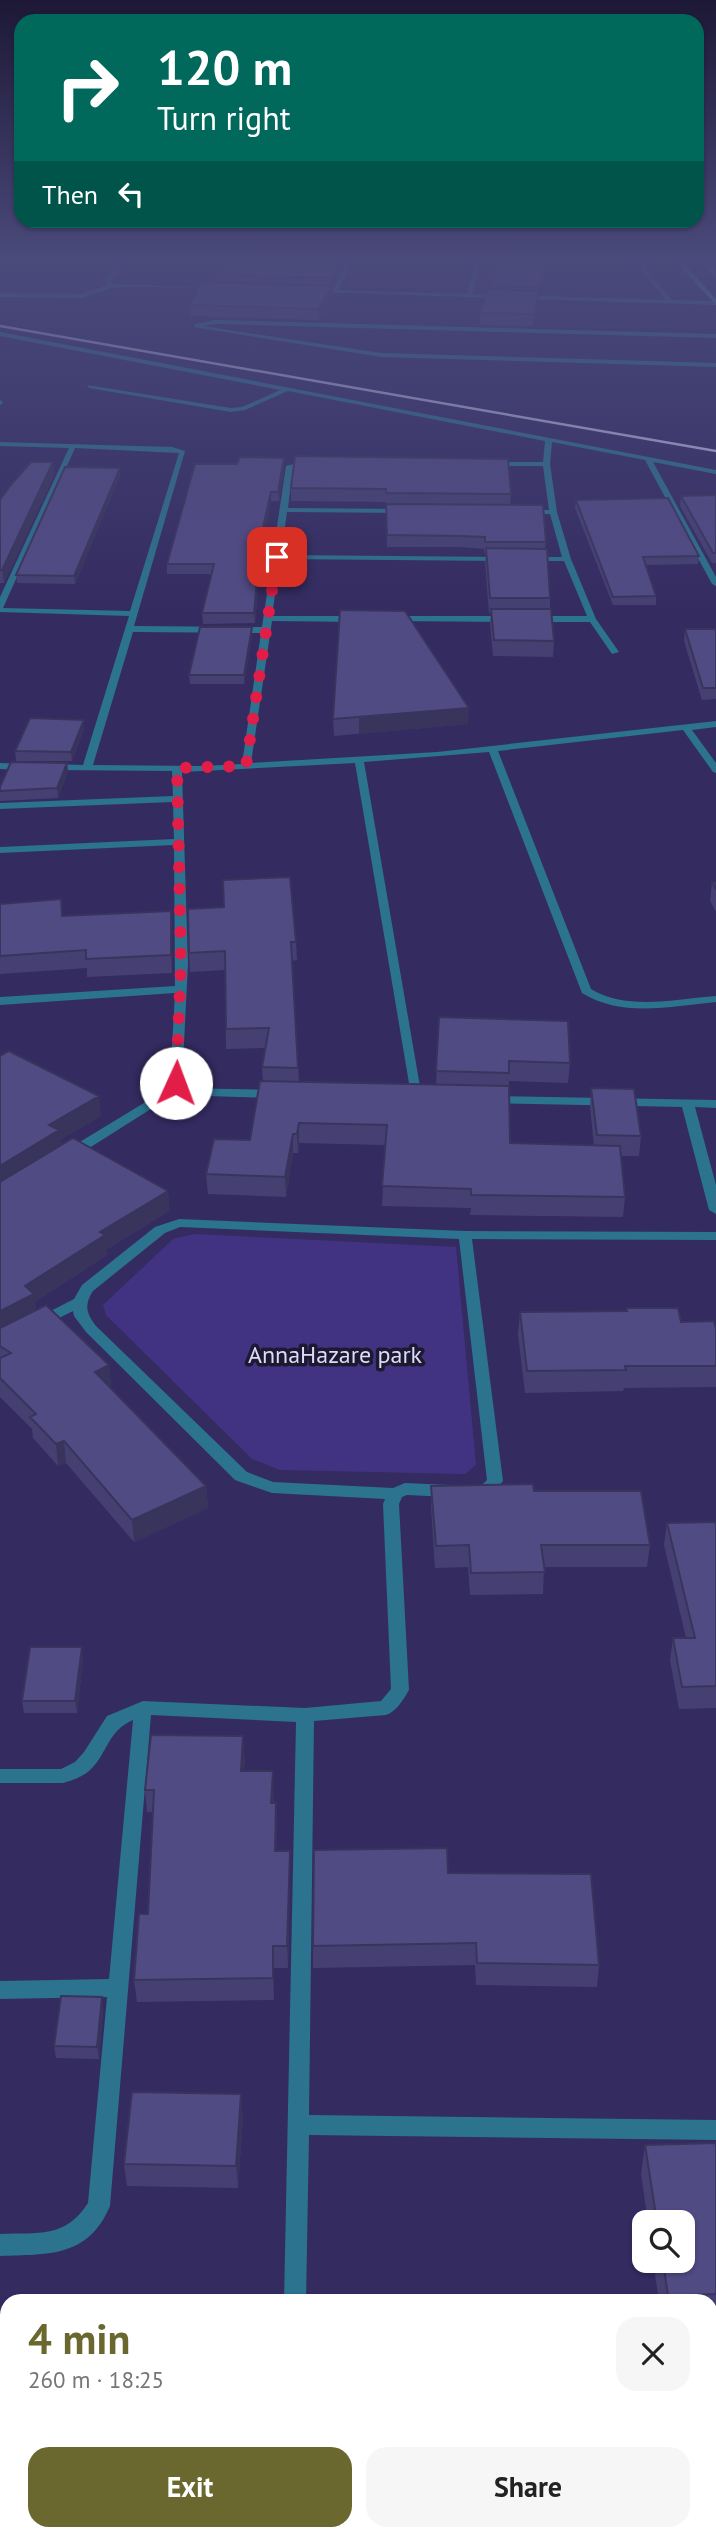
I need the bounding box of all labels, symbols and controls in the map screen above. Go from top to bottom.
text: 120 m [157,35,292,99]
icon: right [42,42,133,133]
text: Turn right [157,97,291,139]
icon: left [112,175,150,213]
text: Then [42,178,98,211]
pin [247,527,307,587]
icon: arrive [258,538,296,576]
position arrow [139,1046,213,1120]
park label: AnnaHazare park [248,1339,423,1370]
map controls [632,2210,695,2273]
button: search [632,2210,695,2273]
text: 4 min [28,2311,130,2366]
button: close [616,2317,690,2391]
text: 260 m · 18:25 [28,2365,164,2394]
button: Exit [28,2447,352,2527]
button: Share [366,2447,690,2527]

